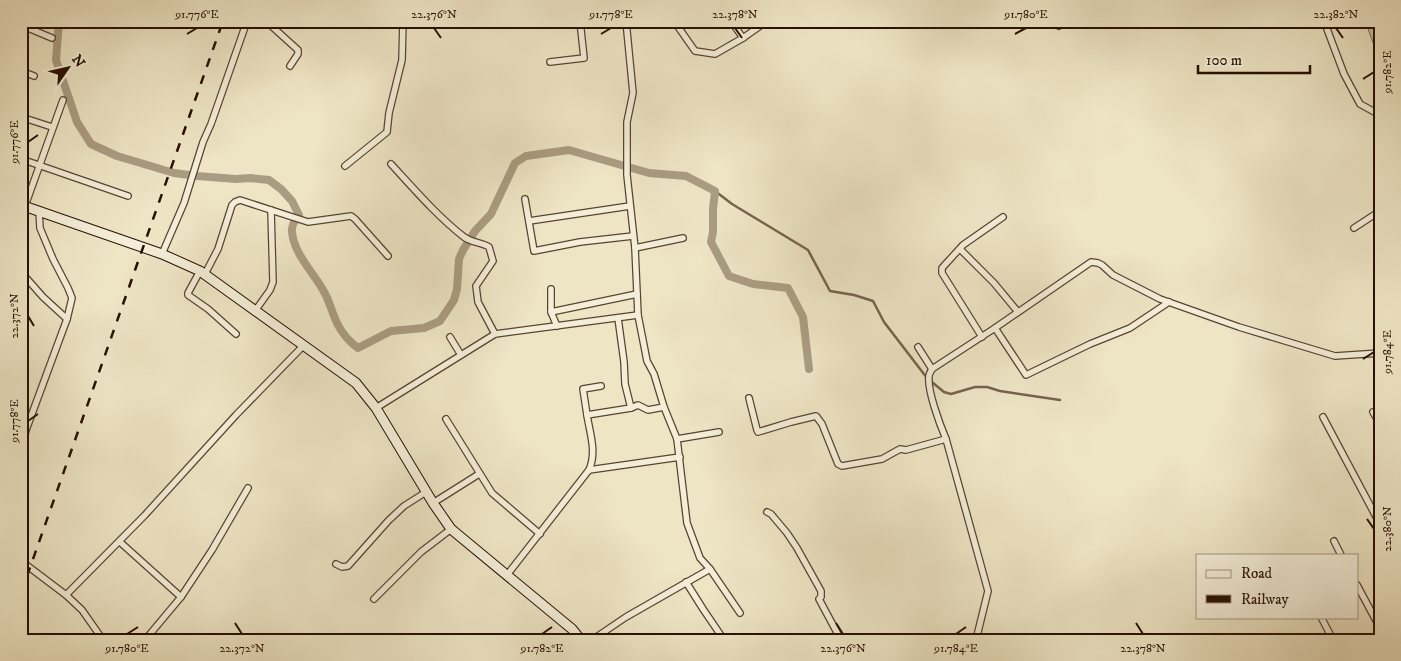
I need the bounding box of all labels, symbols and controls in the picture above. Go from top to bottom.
text: 91.776°E [174,7,219,22]
text: 22.376°N [411,7,457,22]
text: 91.778°E [588,7,633,22]
text: 22.378°N [712,7,758,22]
text: 91.780°E [1003,7,1048,22]
text: 22.382°N [1314,7,1359,22]
north arrow [42,42,92,92]
scale bar [1198,42,1311,74]
text: 91.782°E [1380,50,1395,95]
text: N [67,51,89,72]
text: 100 m [1206,51,1242,70]
text: 91.776°E [7,120,22,165]
text: 22.372°N [7,293,22,339]
text: 91.784°E [1380,329,1395,375]
text: 91.778°E [7,399,22,444]
text: 22.380°N [1380,506,1395,552]
legend [1196,554,1358,618]
text: Road [1241,564,1273,583]
text: Railway [1241,590,1289,609]
text: 91.780°E [104,641,149,656]
text: 22.372°N [219,641,265,656]
text: 91.782°E [519,641,564,656]
text: 22.376°N [820,641,866,656]
text: 91.784°E [933,641,979,656]
text: 22.378°N [1120,641,1166,656]

